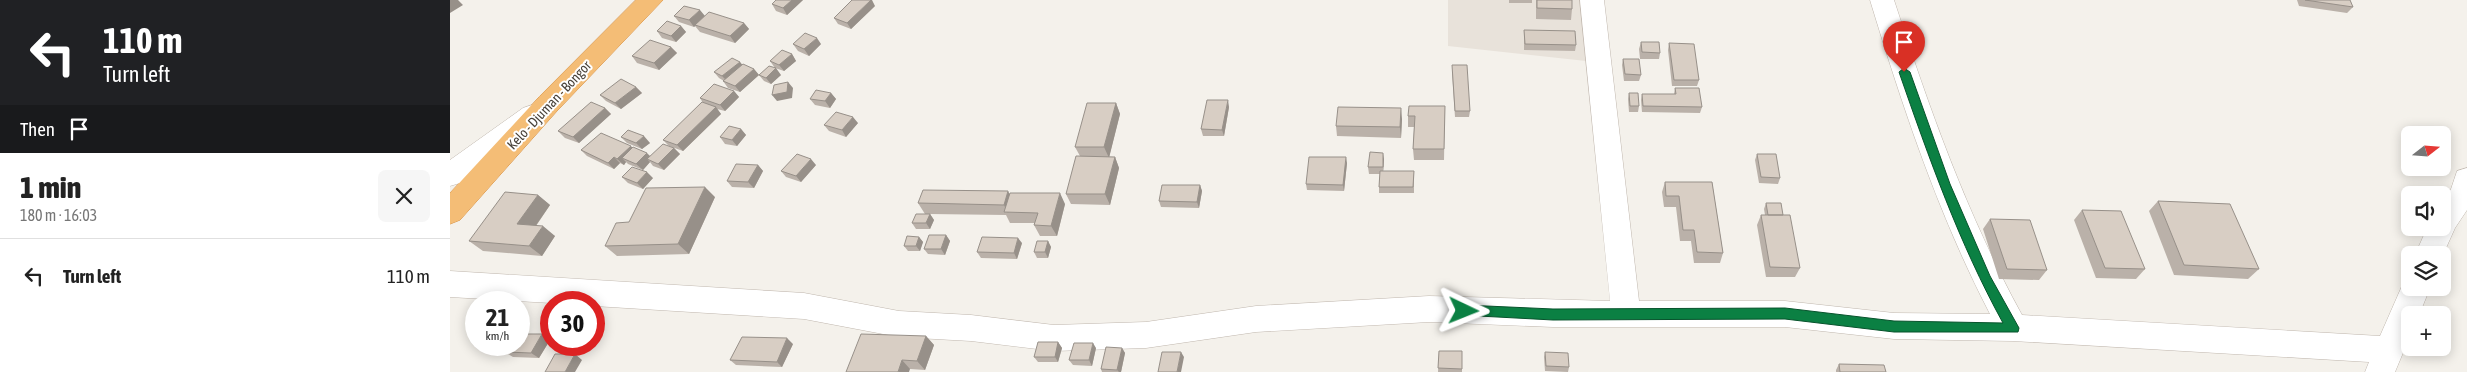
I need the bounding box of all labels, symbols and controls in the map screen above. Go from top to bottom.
icon: left [20,20,85,85]
text: 110 m [103,20,182,60]
pin [1883,21,1925,72]
icon: arrive [1890,28,1918,56]
street label: Kelo - Djuman - Bongor [504,57,595,153]
text: Turn left [103,61,170,87]
icon: arrive [65,115,93,143]
text: Then [20,118,55,140]
north arrow [2401,126,2451,176]
map controls [2401,126,2451,356]
text: 1 min [20,170,81,204]
button: close [378,170,430,222]
button: sound [2401,186,2451,236]
text: 180 m · 16:03 [20,206,97,224]
button: layers [2401,246,2451,296]
icon: left [20,262,48,290]
text: Turn left [63,265,121,287]
text: 110 m [387,265,430,287]
position arrow [1437,284,1489,336]
speed limit sign: 30 [540,291,605,356]
text: 21 [486,303,509,331]
button: + [2401,306,2451,356]
text: km/h [486,329,509,343]

